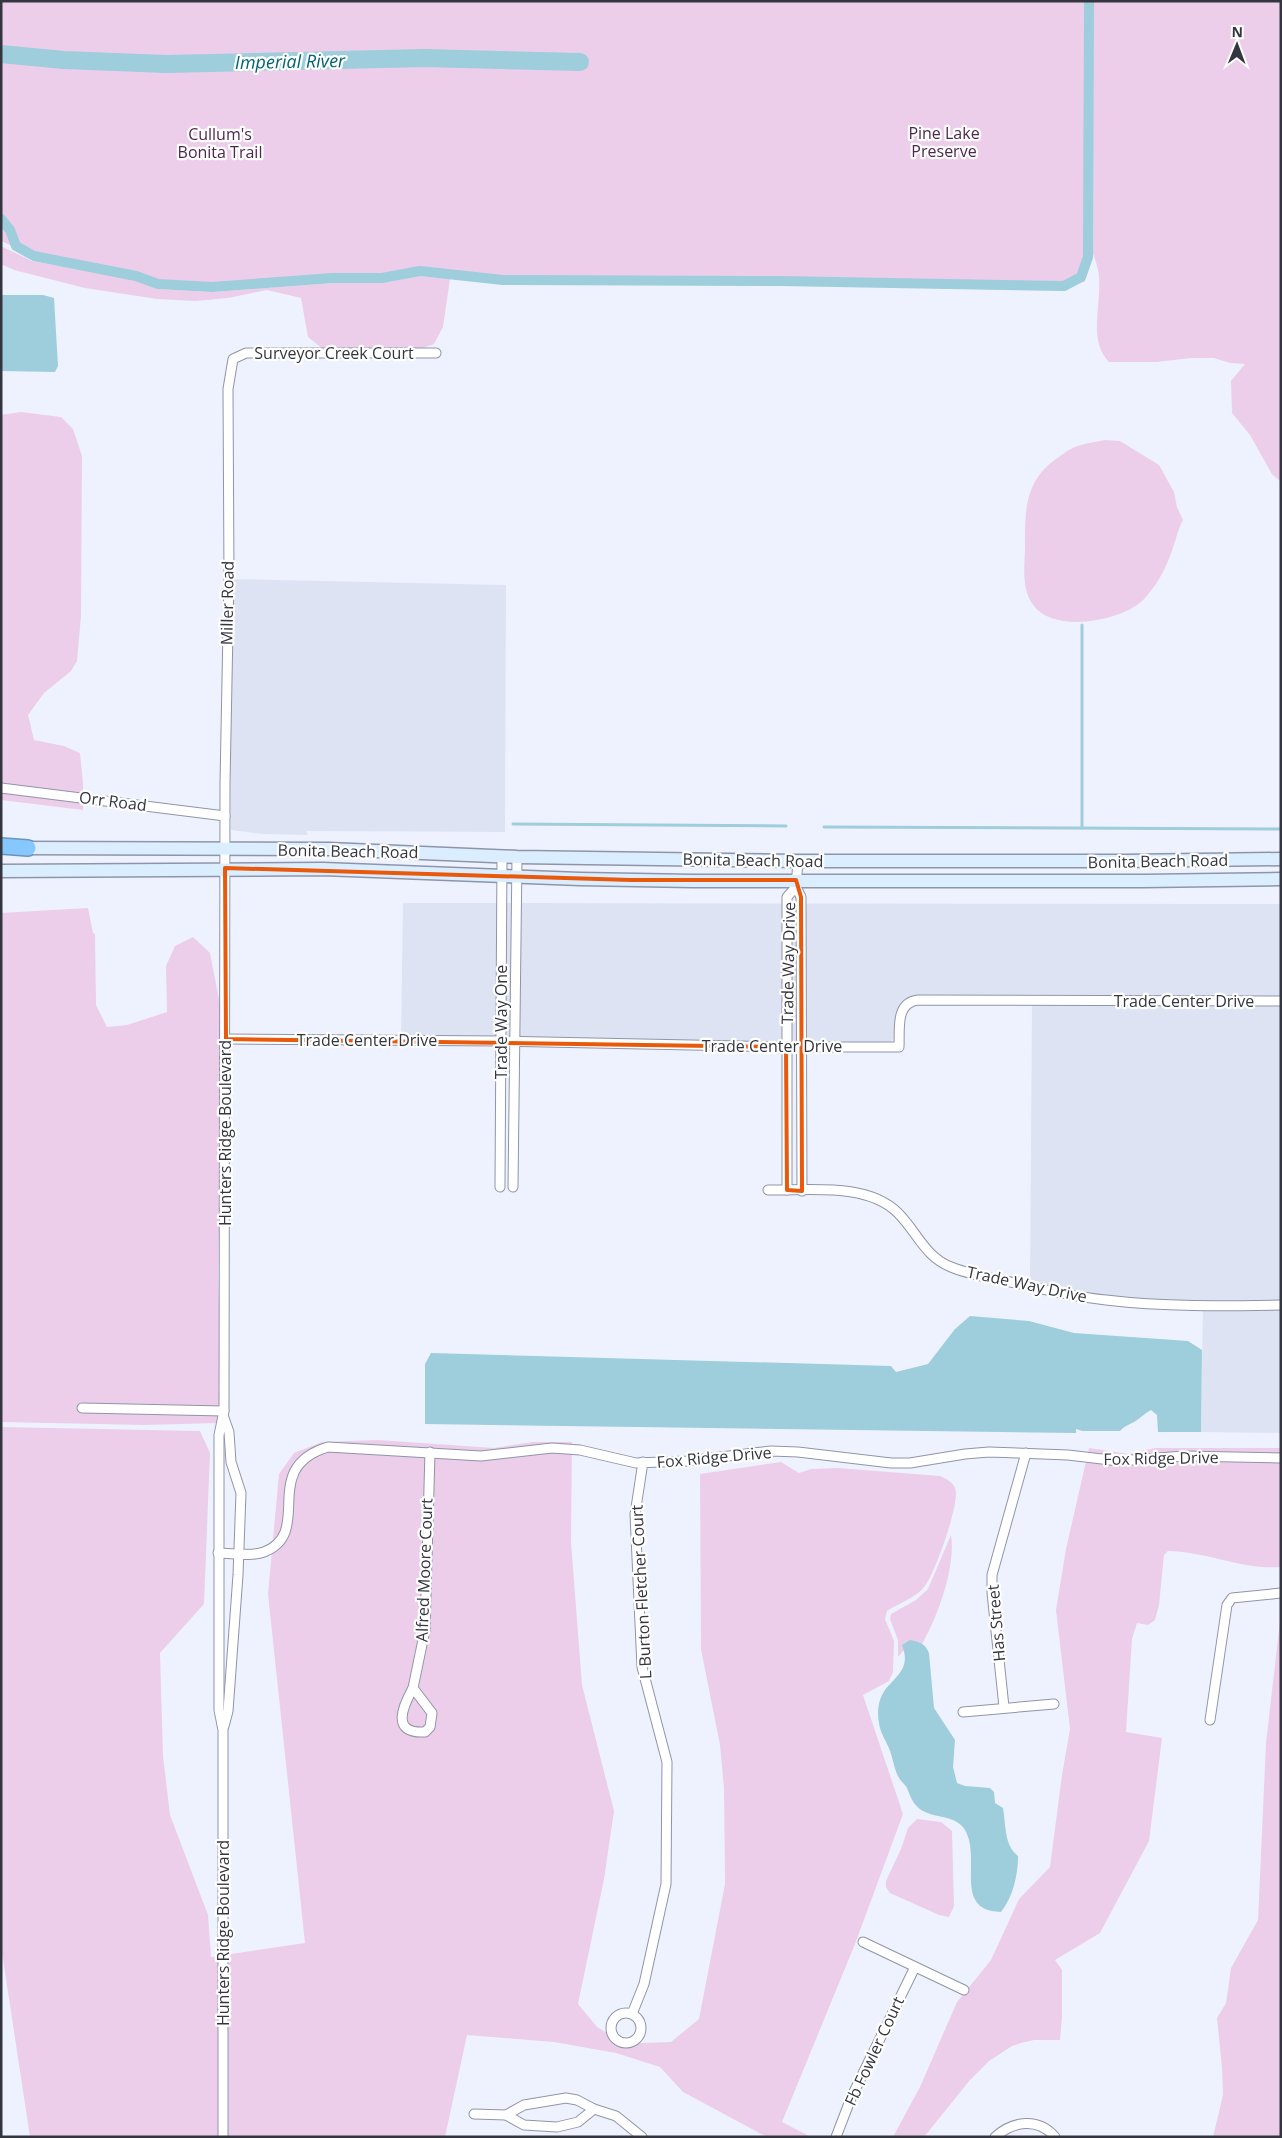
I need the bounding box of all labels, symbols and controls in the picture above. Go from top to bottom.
north arrow [1212,20,1262,70]
text: N [1231,22,1243,41]
water label: Imperial River [235,48,346,74]
park label: Pine Lake Preserve [908,122,980,162]
park label: Cullum's Bonita Trail [178,123,262,163]
street label: Surveyor Creek Court [254,342,414,364]
street label: Miller Road [215,561,239,645]
street label: Orr Road [78,786,148,816]
street label: Bonita Beach Road [278,839,418,863]
street label: Bonita Beach Road [683,848,823,872]
street label: Bonita Beach Road [1088,849,1228,873]
street label: Trade Way Drive [776,902,800,1024]
street label: Trade Way One [490,965,512,1079]
street label: Trade Center Drive [1114,990,1254,1012]
street label: Trade Center Drive [297,1029,437,1051]
street label: Trade Center Drive [702,1035,842,1057]
street label: Hunters Ridge Boulevard [214,1040,236,1226]
street label: Trade Way Drive [965,1261,1089,1307]
street label: Fox Ridge Drive [656,1441,772,1473]
street label: Fox Ridge Drive [1103,1446,1219,1470]
street label: Alfred Moore Court [410,1497,438,1642]
street label: L Burton Fletcher Court [625,1504,657,1680]
street label: Has Street [982,1583,1010,1662]
street label: Hunters Ridge Boulevard [212,1840,234,2026]
street label: Fb Fowler Court [839,1993,909,2109]

